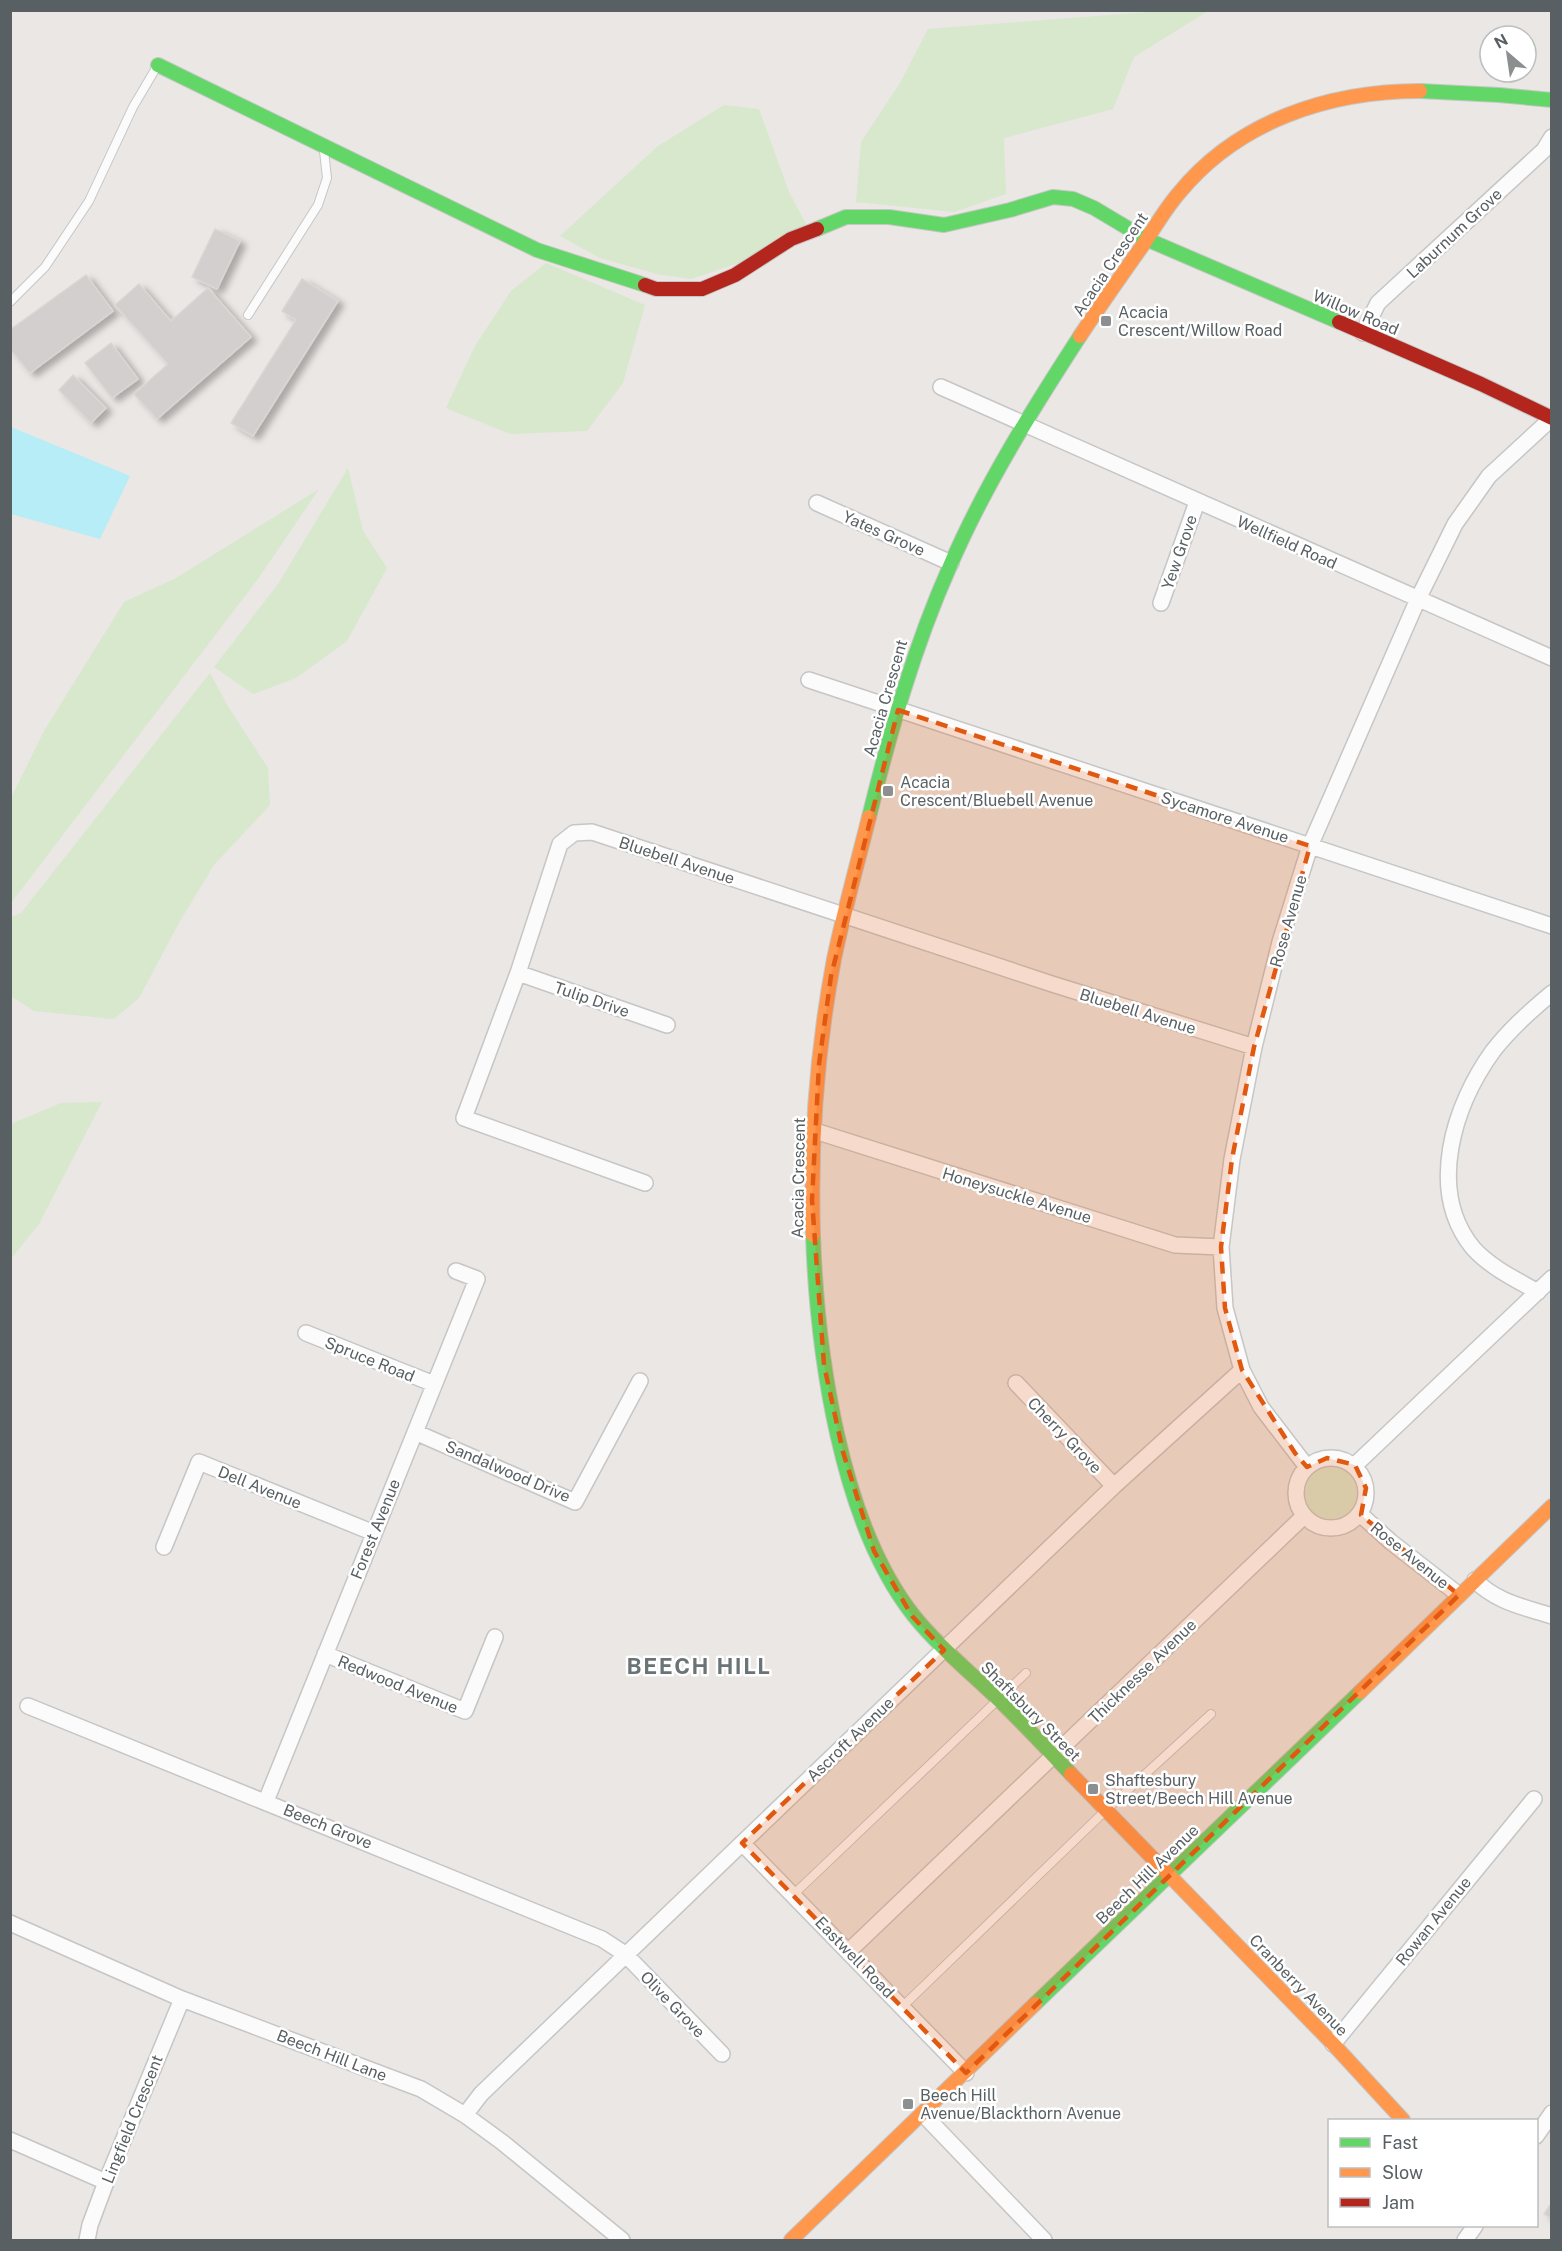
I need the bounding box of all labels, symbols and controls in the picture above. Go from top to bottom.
north arrow [1478,24,1538,84]
text: N [1491,30,1511,53]
street label: Laburnum Grove [1403,184,1506,282]
street label: Acacia Crescent [1069,209,1152,320]
street label: Willow Road [1310,286,1402,339]
place label: Acacia Crescent/Willow Road [1118,303,1282,340]
marker: Acacia Crescent/Willow Road [1099,314,1113,328]
street label: Yates Grove [840,507,928,560]
street label: Yew Grove [1158,512,1201,592]
street label: Wellfield Road [1234,512,1340,573]
street label: Acacia Crescent [860,637,911,759]
place label: Acacia Crescent/Bluebell Avenue [900,773,1093,810]
marker: Acacia Crescent/Bluebell Avenue [881,784,895,798]
street label: Sycamore Avenue [1158,788,1291,847]
street label: Bluebell Avenue [617,833,737,888]
street label: Rose Avenue [1266,873,1311,970]
street label: Tulip Drive [552,978,632,1021]
street label: Bluebell Avenue [1077,985,1198,1038]
street label: Acacia Crescent [788,1117,809,1239]
street label: Honeysuckle Avenue [940,1164,1094,1227]
street label: Spruce Road [322,1333,417,1386]
street label: Cherry Grove [1024,1393,1106,1477]
street label: Sandalwood Drive [443,1437,573,1506]
street label: Dell Avenue [215,1462,304,1513]
street label: Forest Avenue [347,1476,404,1582]
street label: Rose Avenue [1367,1518,1453,1593]
street label: Thicknesse Avenue [1085,1615,1200,1728]
street label: Redwood Avenue [335,1652,461,1717]
district label: BEECH HILL [626,1653,772,1679]
street label: Shaftsbury Street [977,1658,1084,1765]
street label: Ascroft Avenue [803,1693,898,1786]
place label: Shaftesbury Street/Beech Hill Avenue [1105,1771,1293,1808]
marker: Shaftesbury Street/Beech Hill Avenue [1086,1782,1100,1796]
street label: Beech Grove [281,1800,375,1853]
street label: Beech Hill Avenue [1092,1821,1203,1928]
street label: Rowan Avenue [1392,1873,1475,1970]
street label: Eastwell Road [811,1913,898,2002]
street label: Cranberry Avenue [1245,1931,1352,2040]
street label: Olive Grove [636,1967,709,2041]
street label: Beech Hill Lane [274,2026,390,2085]
street label: Lingfield Crescent [98,2052,167,2186]
place label: Beech Hill Avenue/Blackthorn Avenue [920,2086,1121,2123]
marker: Beech Hill Avenue/Blackthorn Avenue [901,2097,915,2111]
legend [1328,2119,1538,2227]
text: Fast [1382,2132,1418,2153]
text: Slow [1382,2162,1423,2183]
text: Jam [1382,2192,1415,2213]

